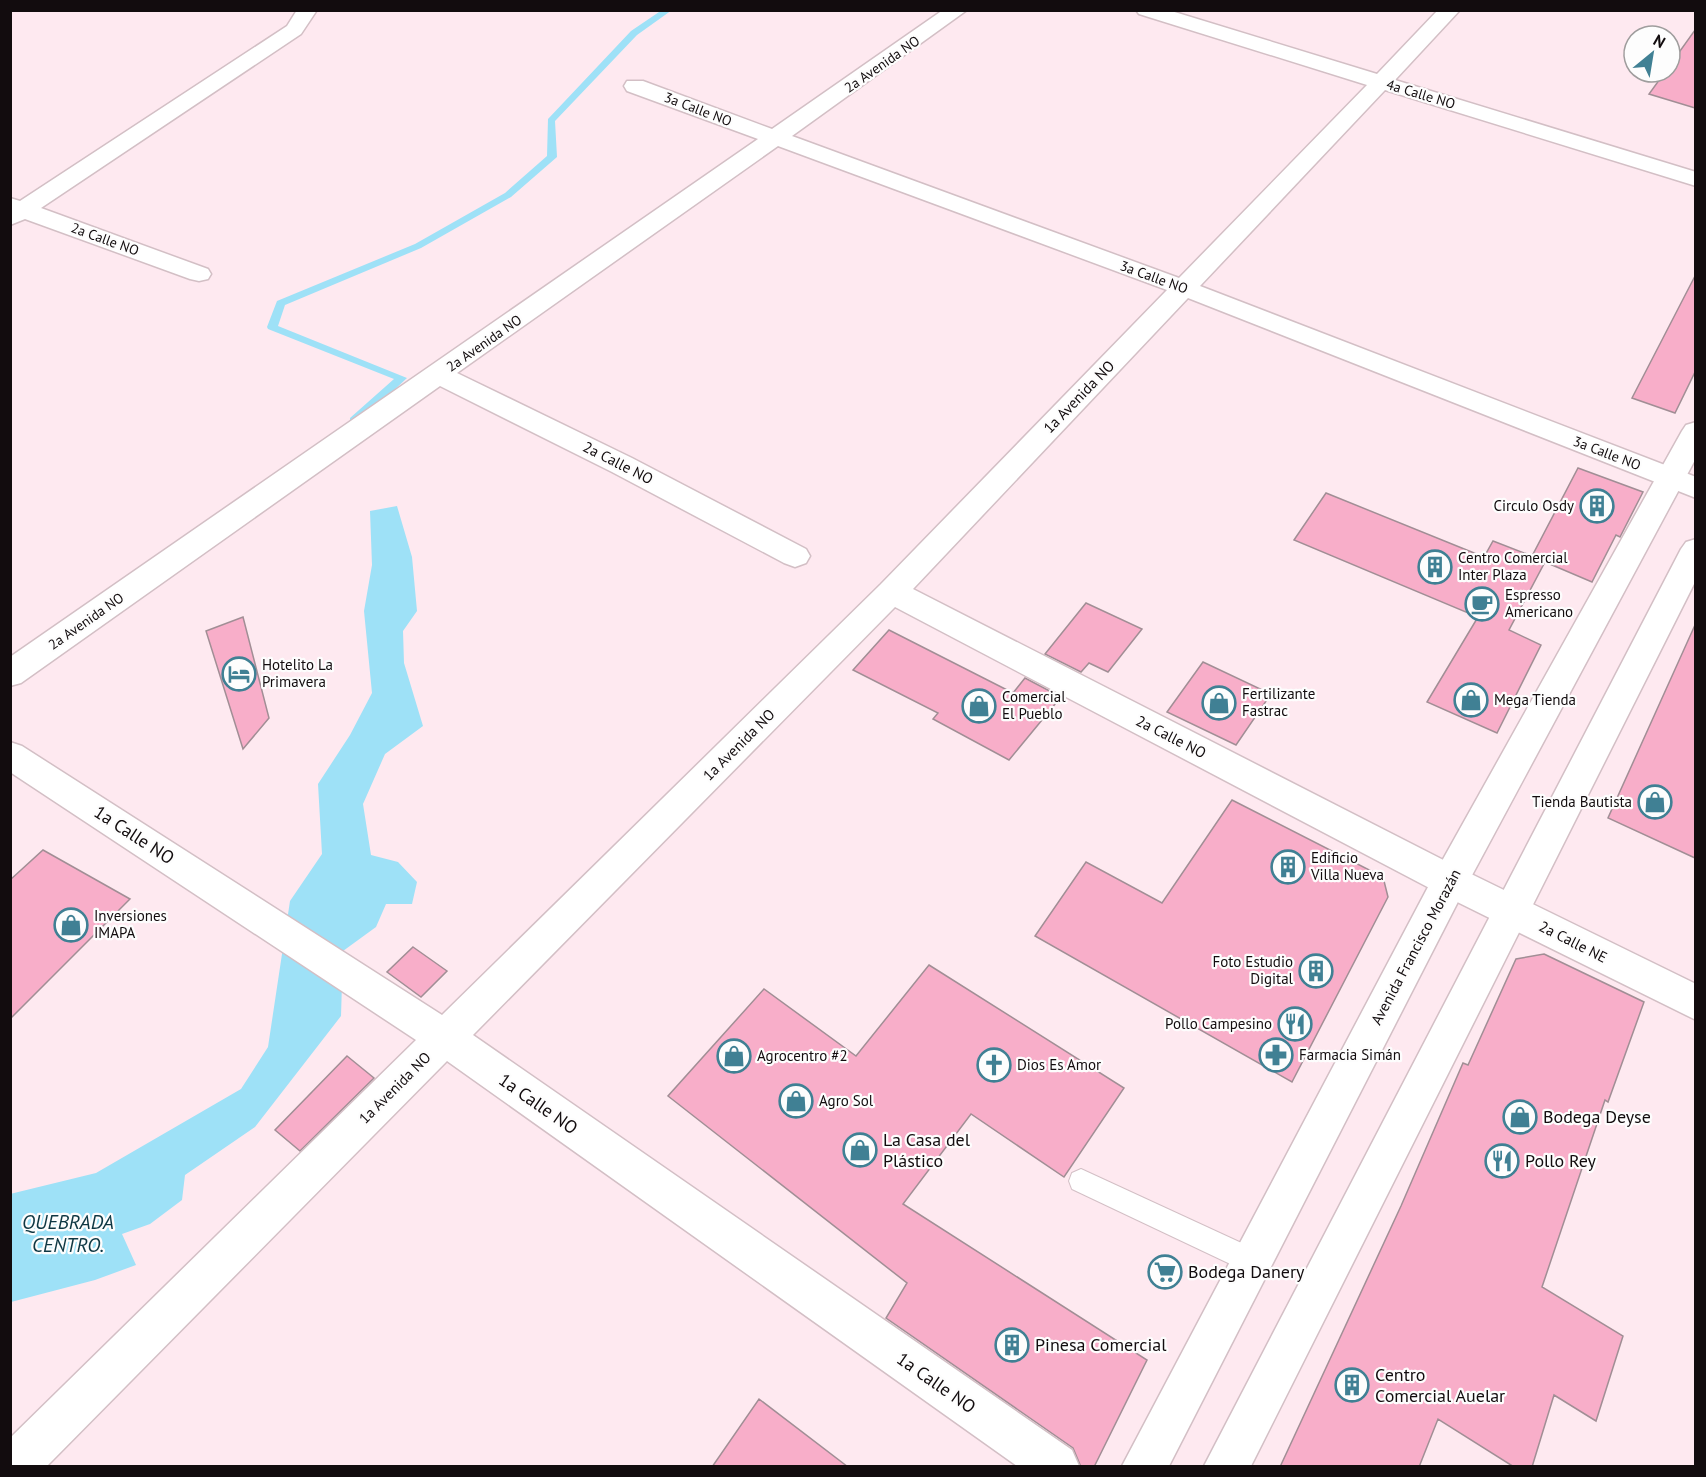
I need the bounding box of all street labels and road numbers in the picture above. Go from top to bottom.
street label: 2a Avenida NO [841,31,923,97]
street label: 4a Calle NO [1384,75,1458,113]
street label: 3a Calle NO [662,88,734,130]
street label: 2a Calle NO [69,218,141,260]
street label: 3a Calle NO [1118,256,1190,298]
street label: 2a Avenida NO [443,310,525,376]
street label: 1a Avenida NO [1039,356,1118,437]
street label: 3a Calle NO [1571,432,1643,474]
street label: 2a Calle NO [580,437,656,488]
street label: 2a Avenida NO [45,588,127,654]
street label: 1a Avenida NO [699,705,779,785]
street label: 2a Calle NO [1133,711,1209,762]
street label: 1a Calle NO [90,800,179,869]
street label: Avenida Francisco Morazán [1366,866,1465,1028]
street label: 2a Calle NE [1536,916,1610,967]
street label: 1a Avenida NO [355,1048,435,1128]
street label: 1a Calle NO [494,1068,582,1139]
street label: 1a Calle NO [892,1347,980,1418]

